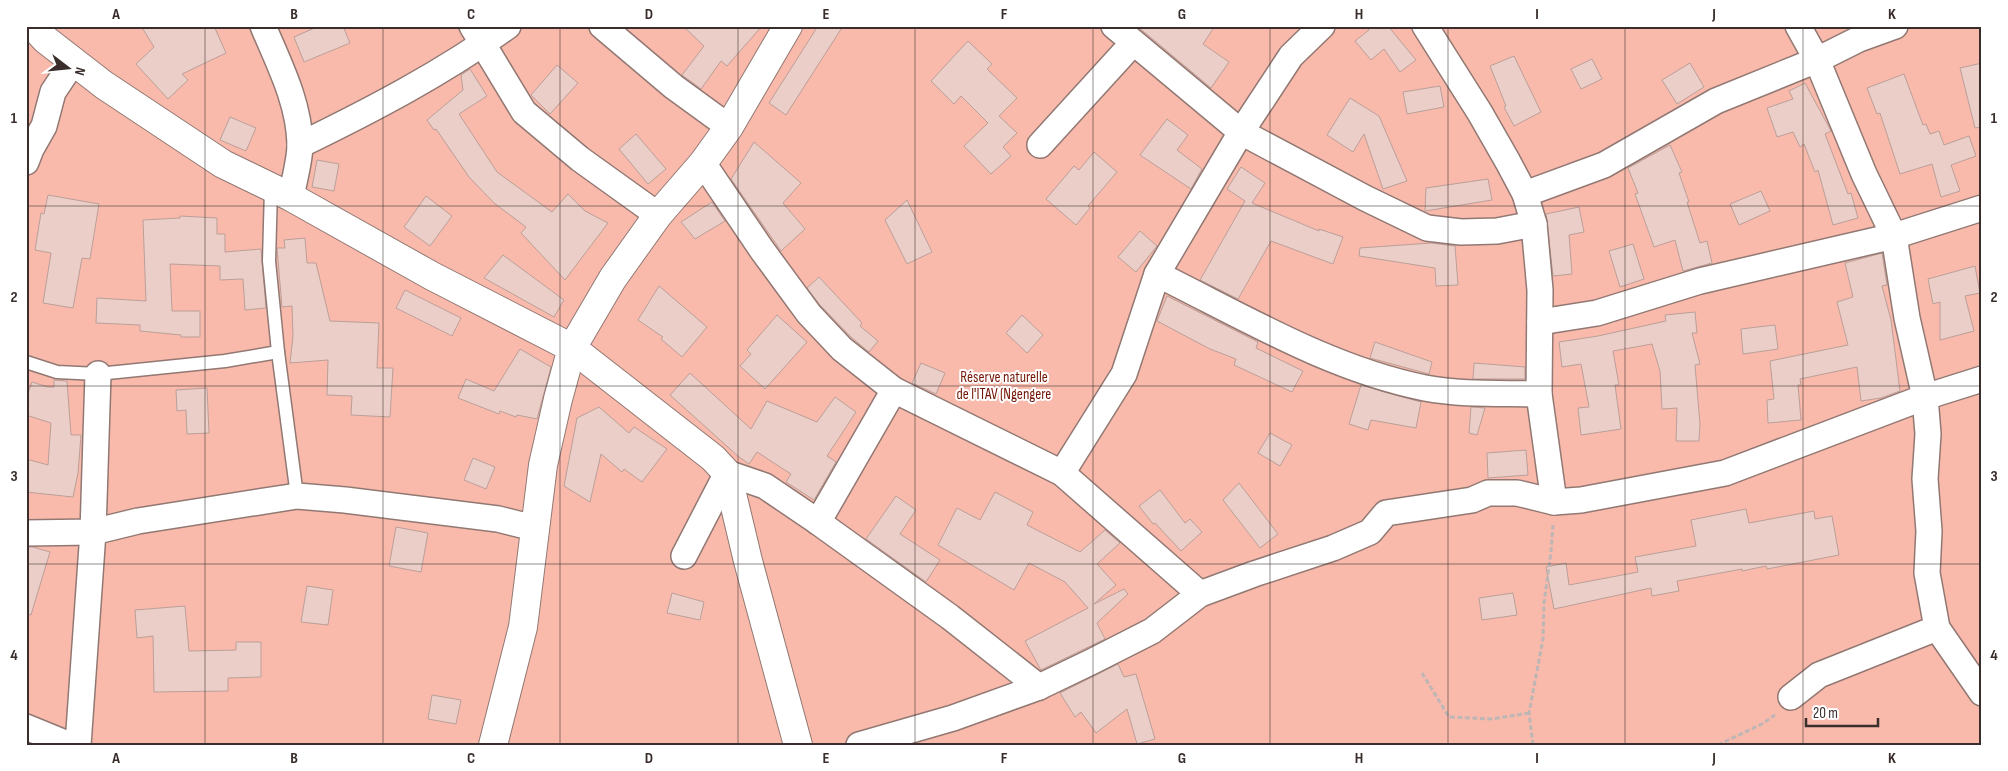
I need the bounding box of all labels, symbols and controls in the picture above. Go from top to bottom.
text: A [111,5,120,24]
text: B [290,5,298,24]
text: C [467,5,475,24]
text: D [645,5,653,24]
text: E [823,5,830,24]
text: F [1001,5,1008,24]
text: G [1178,5,1186,24]
text: H [1355,5,1363,24]
text: I [1535,5,1539,24]
text: J [1711,5,1716,24]
text: K [1888,5,1896,24]
north arrow [42,42,92,92]
text: N [71,66,89,77]
text: 1 [11,109,18,128]
text: 1 [1991,109,1998,128]
text: 2 [10,288,18,307]
text: 2 [1990,288,1998,307]
park label: Réserve naturelle de l'ITAV (Ngengere [957,368,1051,404]
text: 3 [10,467,18,486]
text: 3 [1990,467,1998,486]
text: 4 [10,646,18,665]
text: 4 [1990,646,1998,665]
scale bar [1806,696,1878,728]
text: 20 m [1813,704,1838,723]
text: A [111,749,120,768]
text: B [290,749,298,768]
text: C [467,749,475,768]
text: D [645,749,653,768]
text: E [823,749,830,768]
text: F [1001,749,1008,768]
text: G [1178,749,1186,768]
text: H [1355,749,1363,768]
text: I [1535,749,1539,768]
text: J [1711,749,1716,768]
text: K [1888,749,1896,768]

